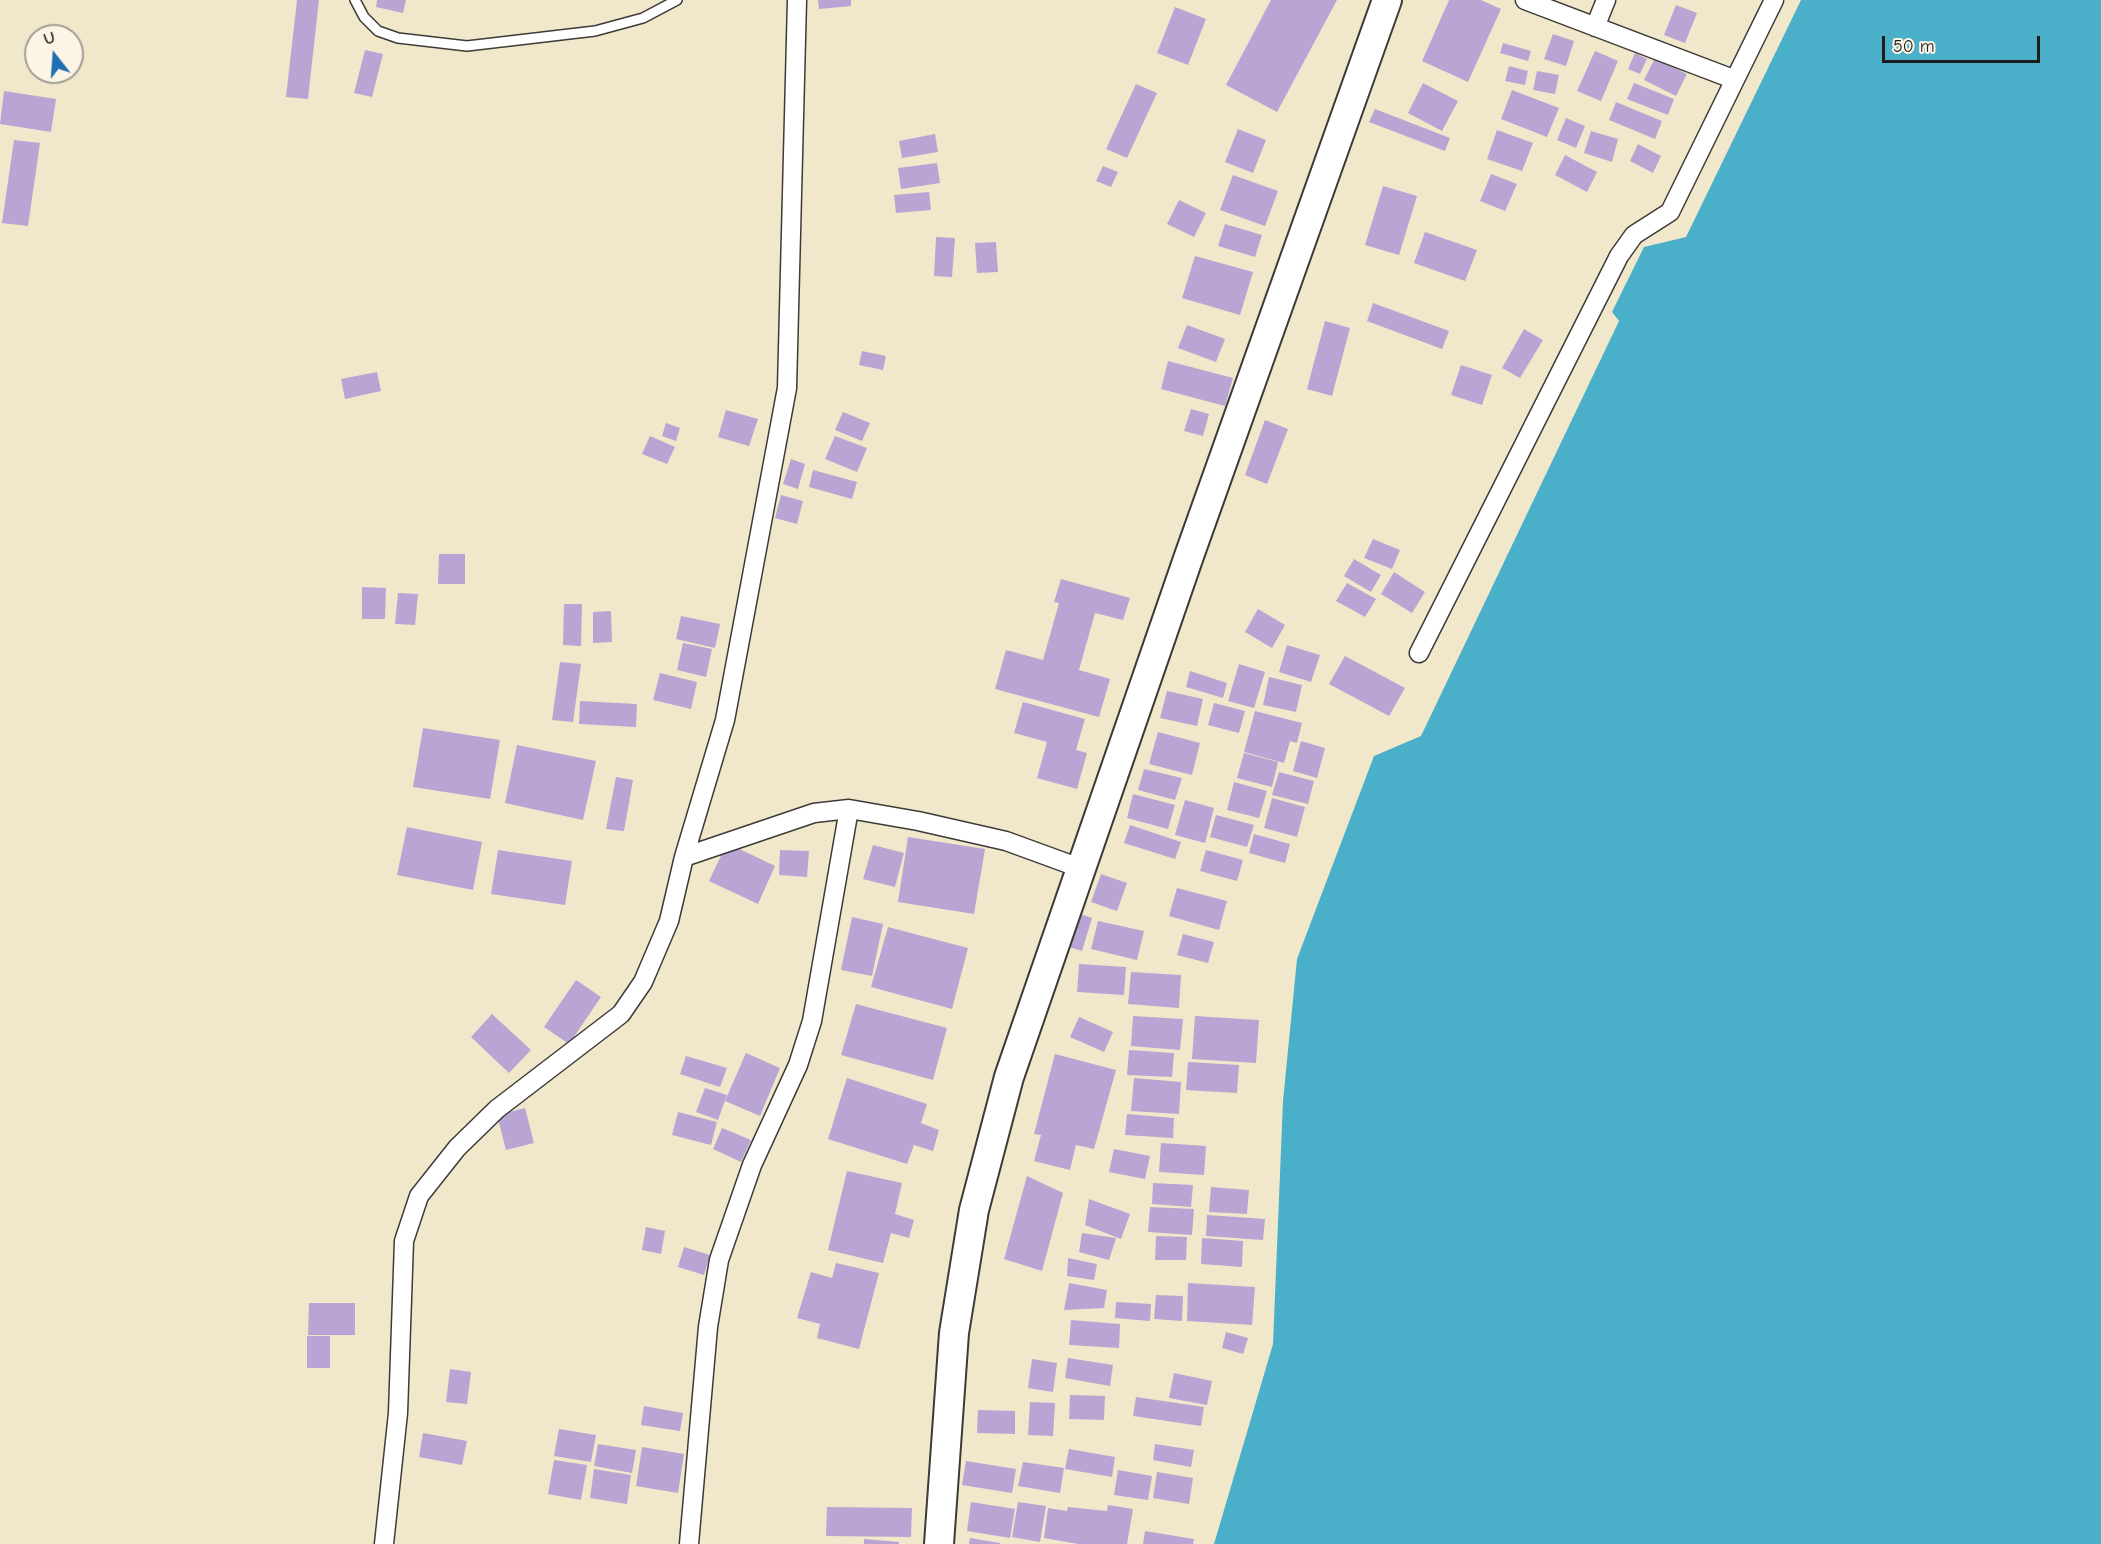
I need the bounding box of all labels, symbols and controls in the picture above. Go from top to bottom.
north arrow [24,24,84,84]
scale bar [1885,24,2042,62]
text: U [42,29,57,49]
text: 50 m [1893,36,1935,57]

